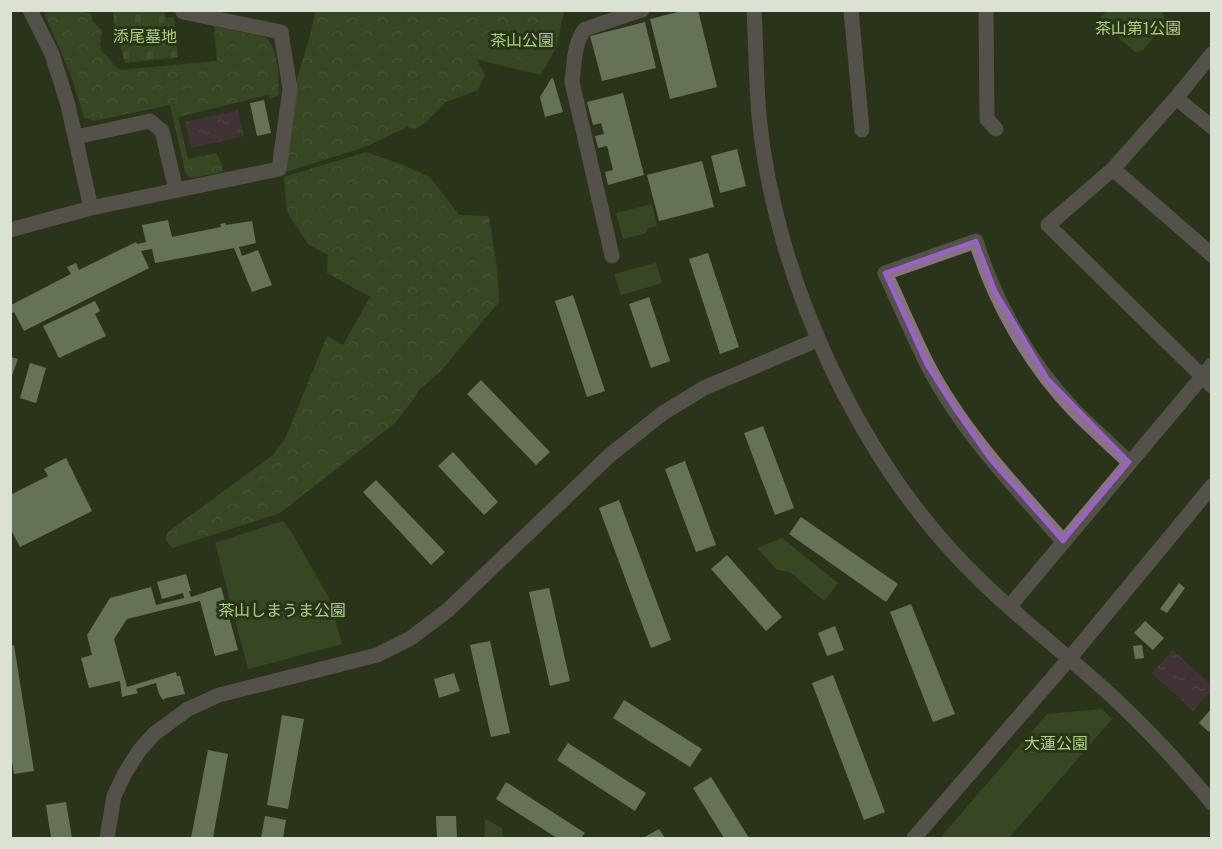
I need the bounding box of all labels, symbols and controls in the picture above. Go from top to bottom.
park label: 茶山第1公園 [1095,19,1181,38]
park label: 添尾墓地 [113,27,177,46]
park label: 茶山公園 [490,31,554,50]
park label: 茶山しまうま公園 [218,601,346,620]
park label: 大蓮公園 [1024,734,1088,753]

